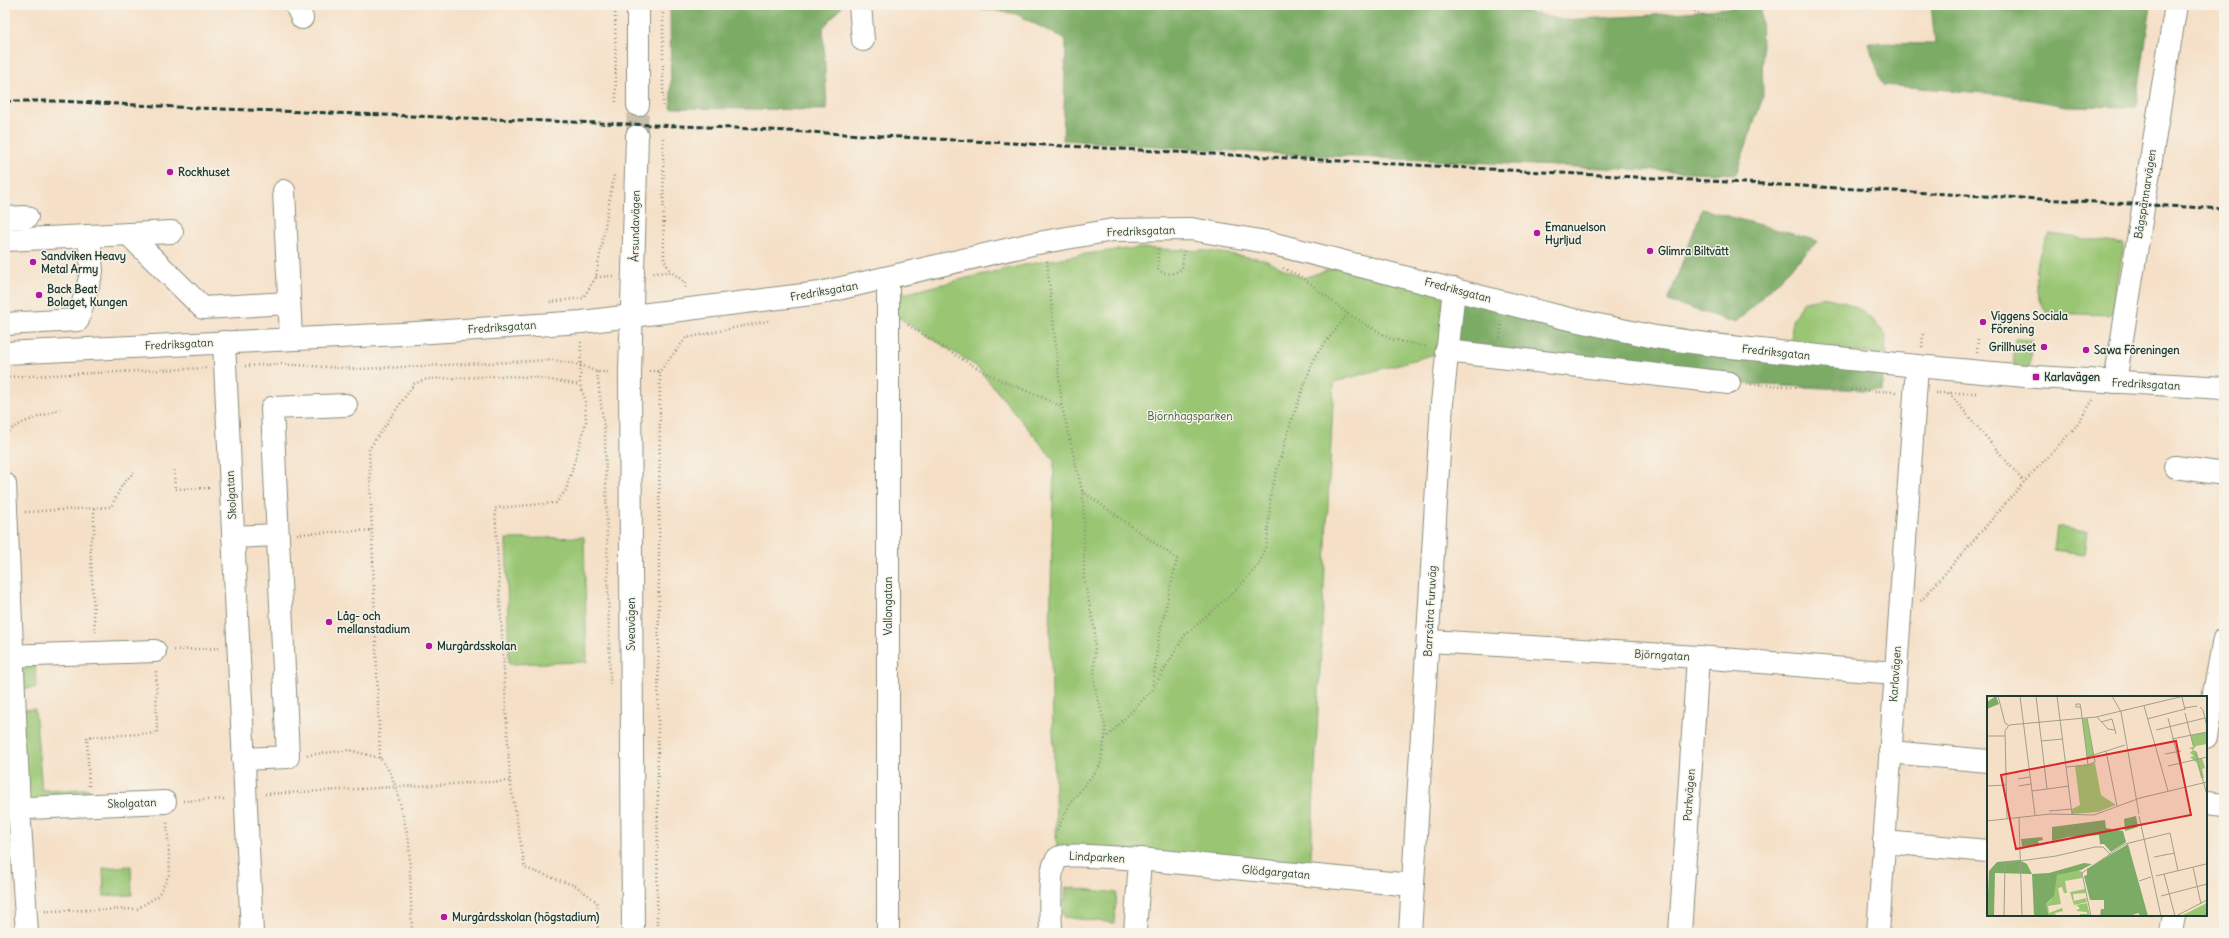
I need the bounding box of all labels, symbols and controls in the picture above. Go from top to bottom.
street label: Bågspännarvägen [2131,148,2159,240]
place label: Rockhuset [178,165,230,179]
marker: Rockhuset [165,167,175,177]
street label: Årsundavägen [626,190,643,262]
place label: Emanuelson Hyrljud [1545,220,1607,248]
street label: Fredriksgatan [1106,223,1176,239]
marker: Emanuelson Hyrljud [1532,228,1542,238]
place label: Glimra Biltvätt [1658,244,1729,258]
marker: Glimra Biltvätt [1645,246,1655,256]
place label: Sandviken Heavy Metal Army [41,249,126,277]
marker: Sandviken Heavy Metal Army [28,257,38,267]
street label: Fredriksgatan [1423,274,1493,306]
street label: Fredriksgatan [789,278,859,304]
place label: Back Beat Bolaget, Kungen [47,282,128,310]
marker: Back Beat Bolaget, Kungen [34,290,44,300]
place label: Viggens Sociala Förening [1991,309,2069,337]
marker: Viggens Sociala Förening [1978,317,1988,327]
street label: Fredriksgatan [467,318,537,336]
street label: Fredriksgatan [144,335,214,353]
place label: Grillhuset [1989,340,2036,354]
street label: Fredriksgatan [1741,341,1811,363]
marker: Grillhuset [2039,342,2049,352]
place label: Sawa Föreningen [2094,343,2180,358]
marker: Sawa Föreningen [2081,345,2091,355]
place label: Karlavägen [2044,370,2101,385]
marker: Karlavägen [2031,372,2041,382]
street label: Fredriksgatan [2111,375,2181,393]
park label: Björnhagsparken [1147,409,1233,423]
street label: Skolgatan [223,470,239,520]
street label: Barrsätra Furuväg [1421,565,1439,657]
street label: Vallongatan [881,577,895,635]
street label: Sveavägen [624,597,638,651]
place label: Låg- och mellanstadium [337,609,410,636]
marker: Låg- och mellanstadium [324,617,334,627]
place label: Murgårdsskolan [437,639,517,654]
marker: Murgårdsskolan [424,641,434,651]
street label: Karlavägen [1886,645,1904,703]
street label: Björngatan [1634,647,1690,663]
inset map [1987,696,2207,916]
street label: Parkvägen [1680,768,1698,822]
street label: Skolgatan [107,795,157,811]
street label: Lindparken [1069,849,1125,865]
street label: Glödgargatan [1241,862,1311,882]
place label: Murgårdsskolan (högstadium) [452,910,600,925]
marker: Murgårdsskolan (högstadium) [439,912,449,922]

